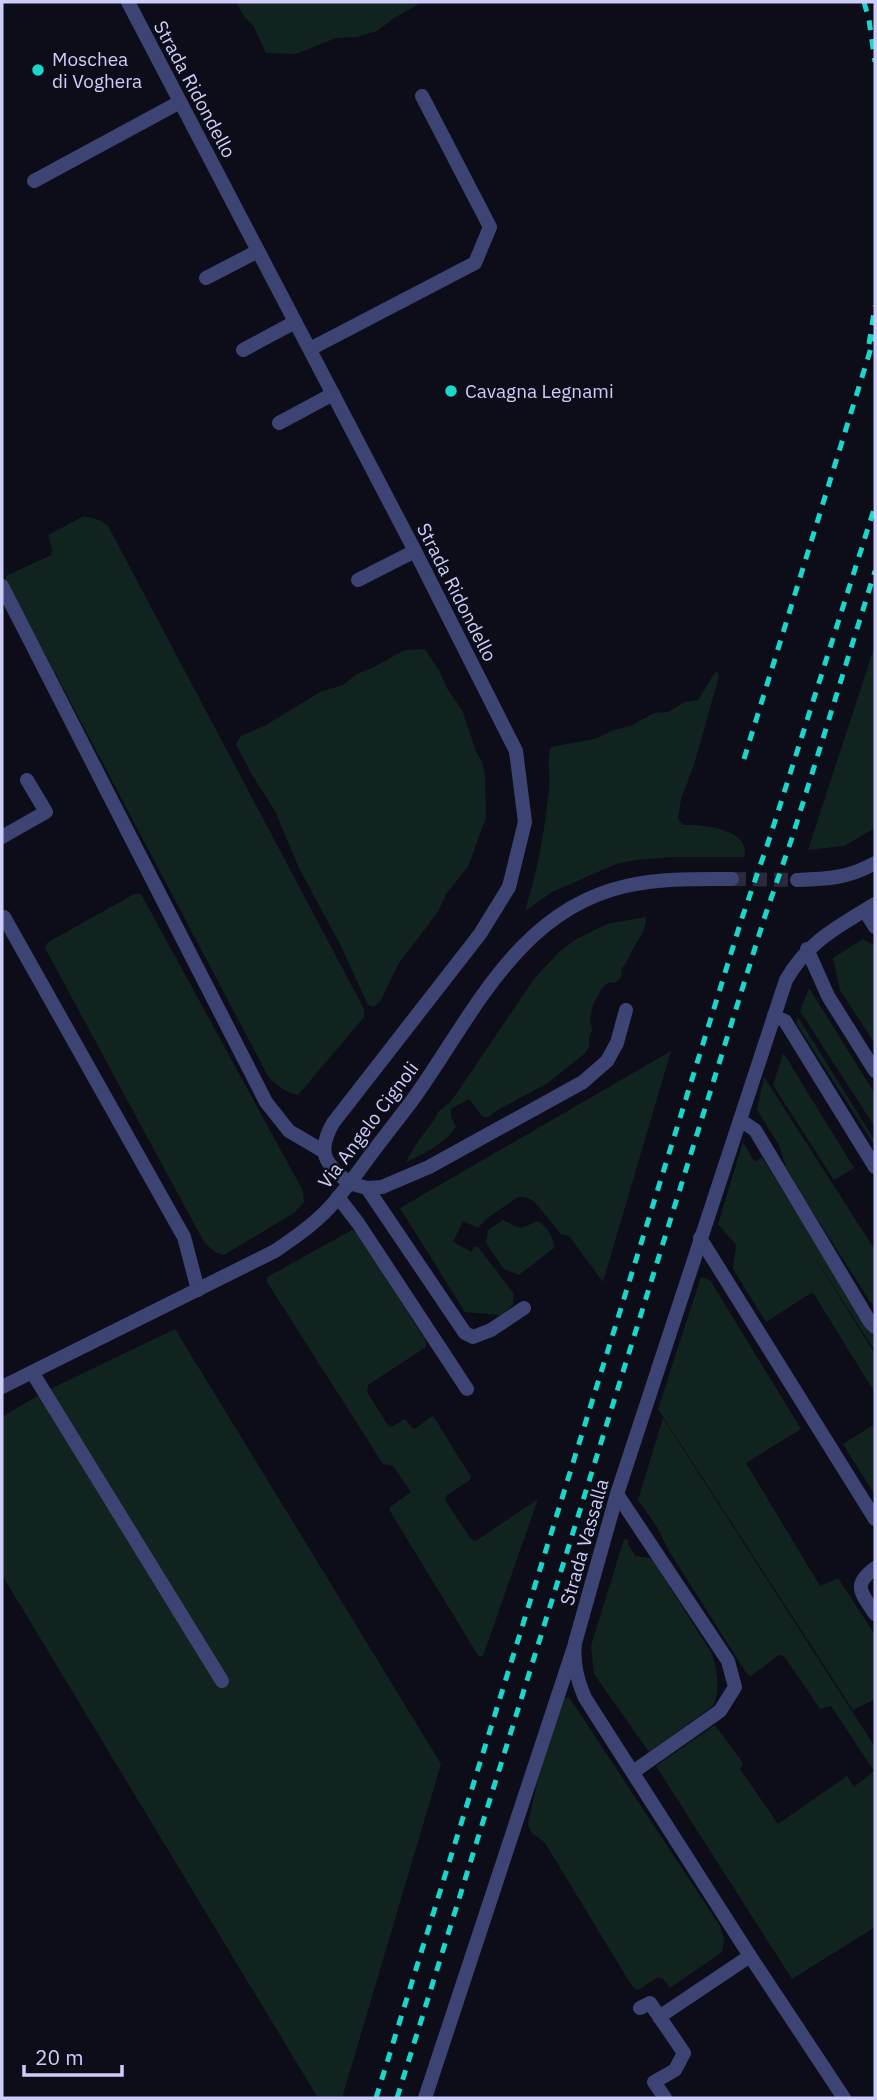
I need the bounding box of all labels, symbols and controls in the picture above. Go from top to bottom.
street label: Strada Ridondello [149,16,241,162]
place label: Moschea di Voghera [52,47,142,93]
marker: Moschea di Voghera [30,62,46,78]
place label: Cavagna Legnami [465,379,614,403]
marker: Cavagna Legnami [443,383,459,399]
street label: Strada Ridondello [412,519,502,665]
street label: Via Angelo Cignoli [313,1057,423,1193]
street label: Strada Vassalla [554,1476,614,1608]
scale bar [24,2034,122,2078]
text: 20 m [35,2043,84,2071]

